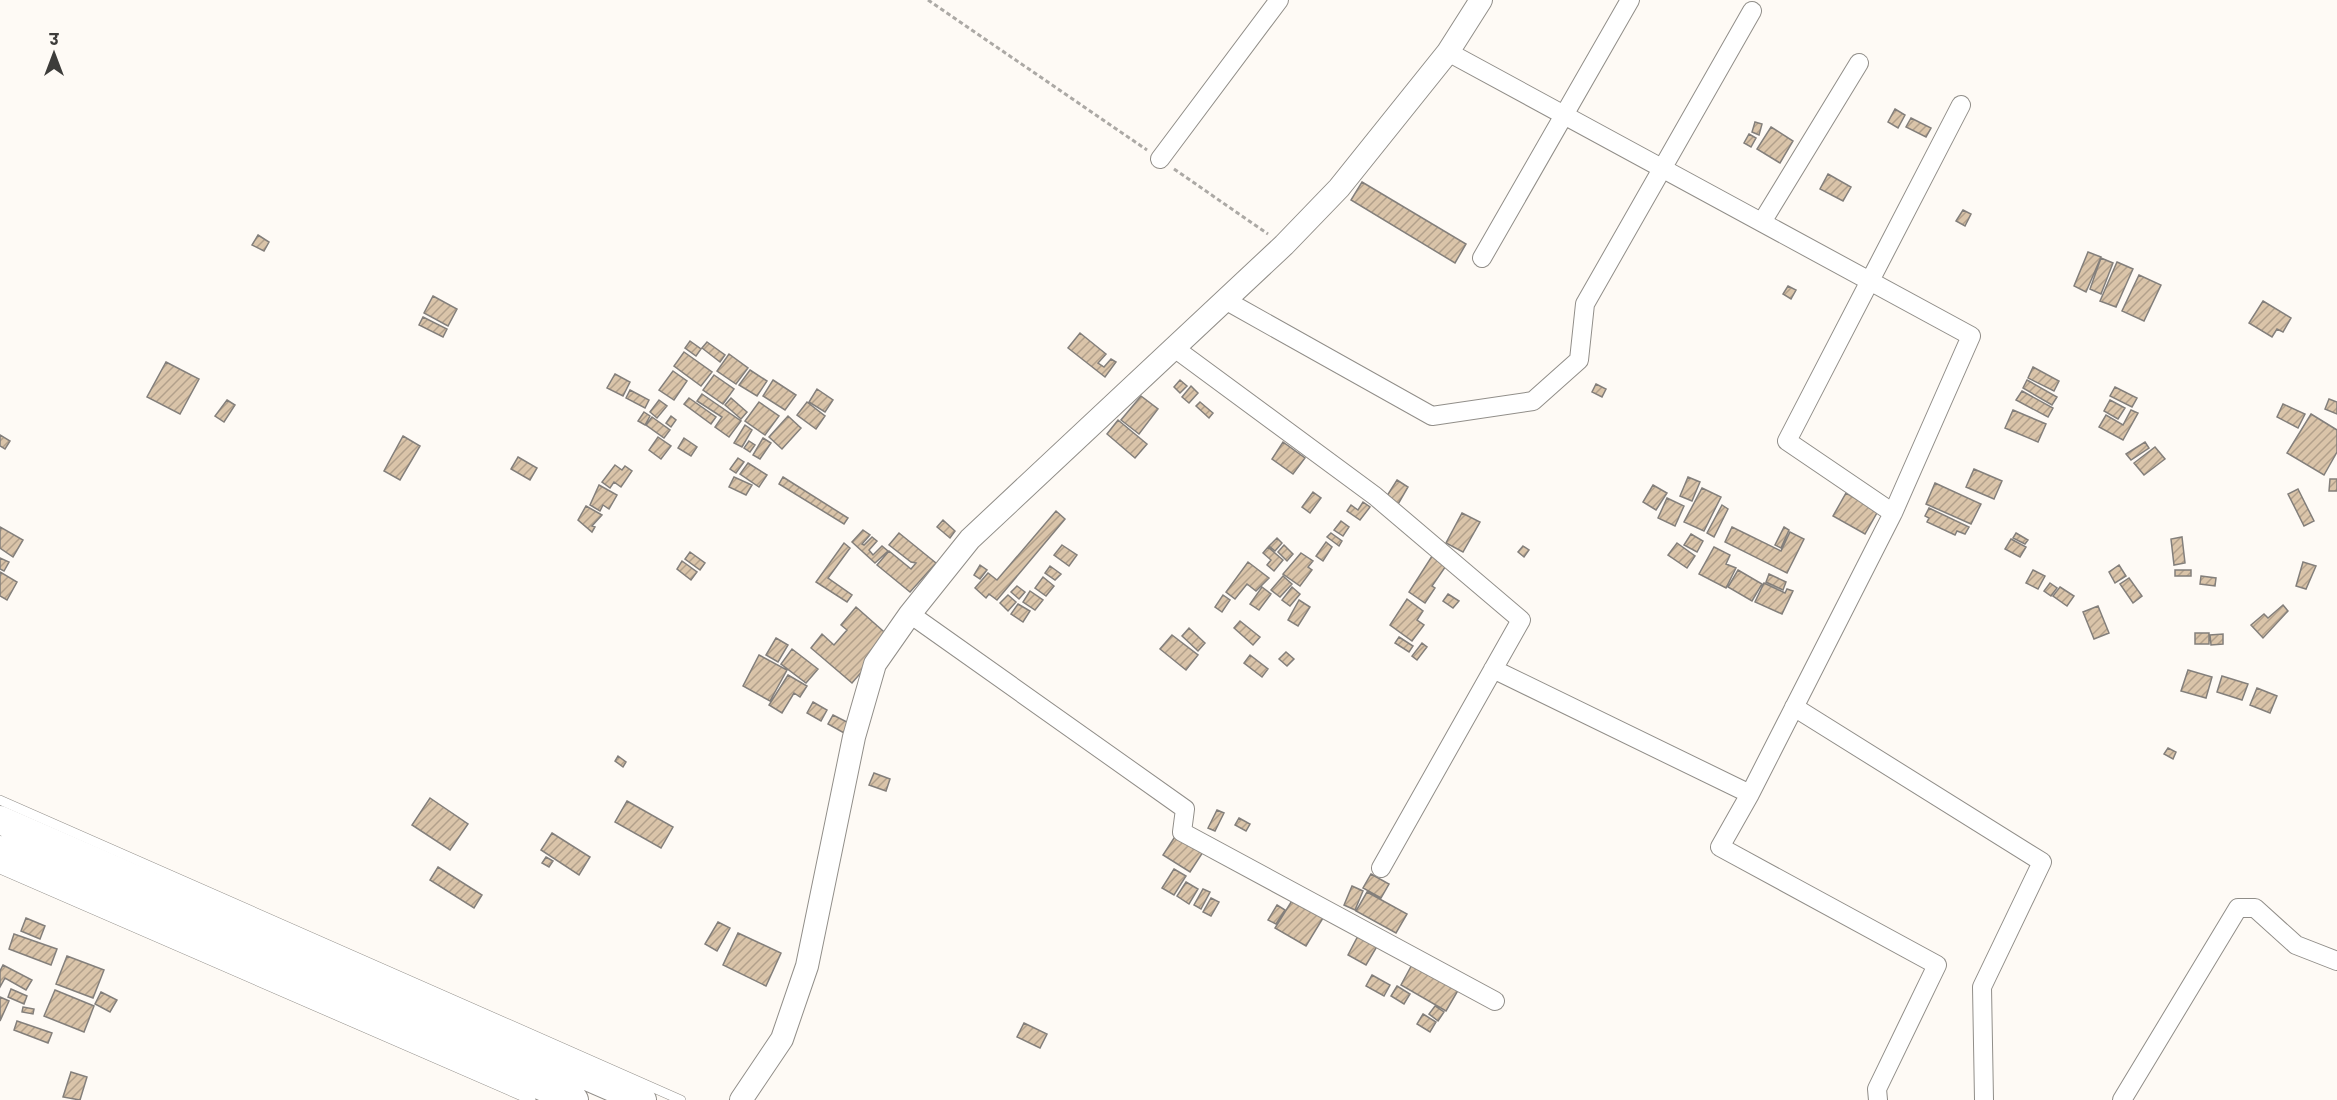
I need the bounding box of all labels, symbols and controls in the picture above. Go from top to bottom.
north arrow [24,24,84,84]
text: उ [48,28,59,51]

